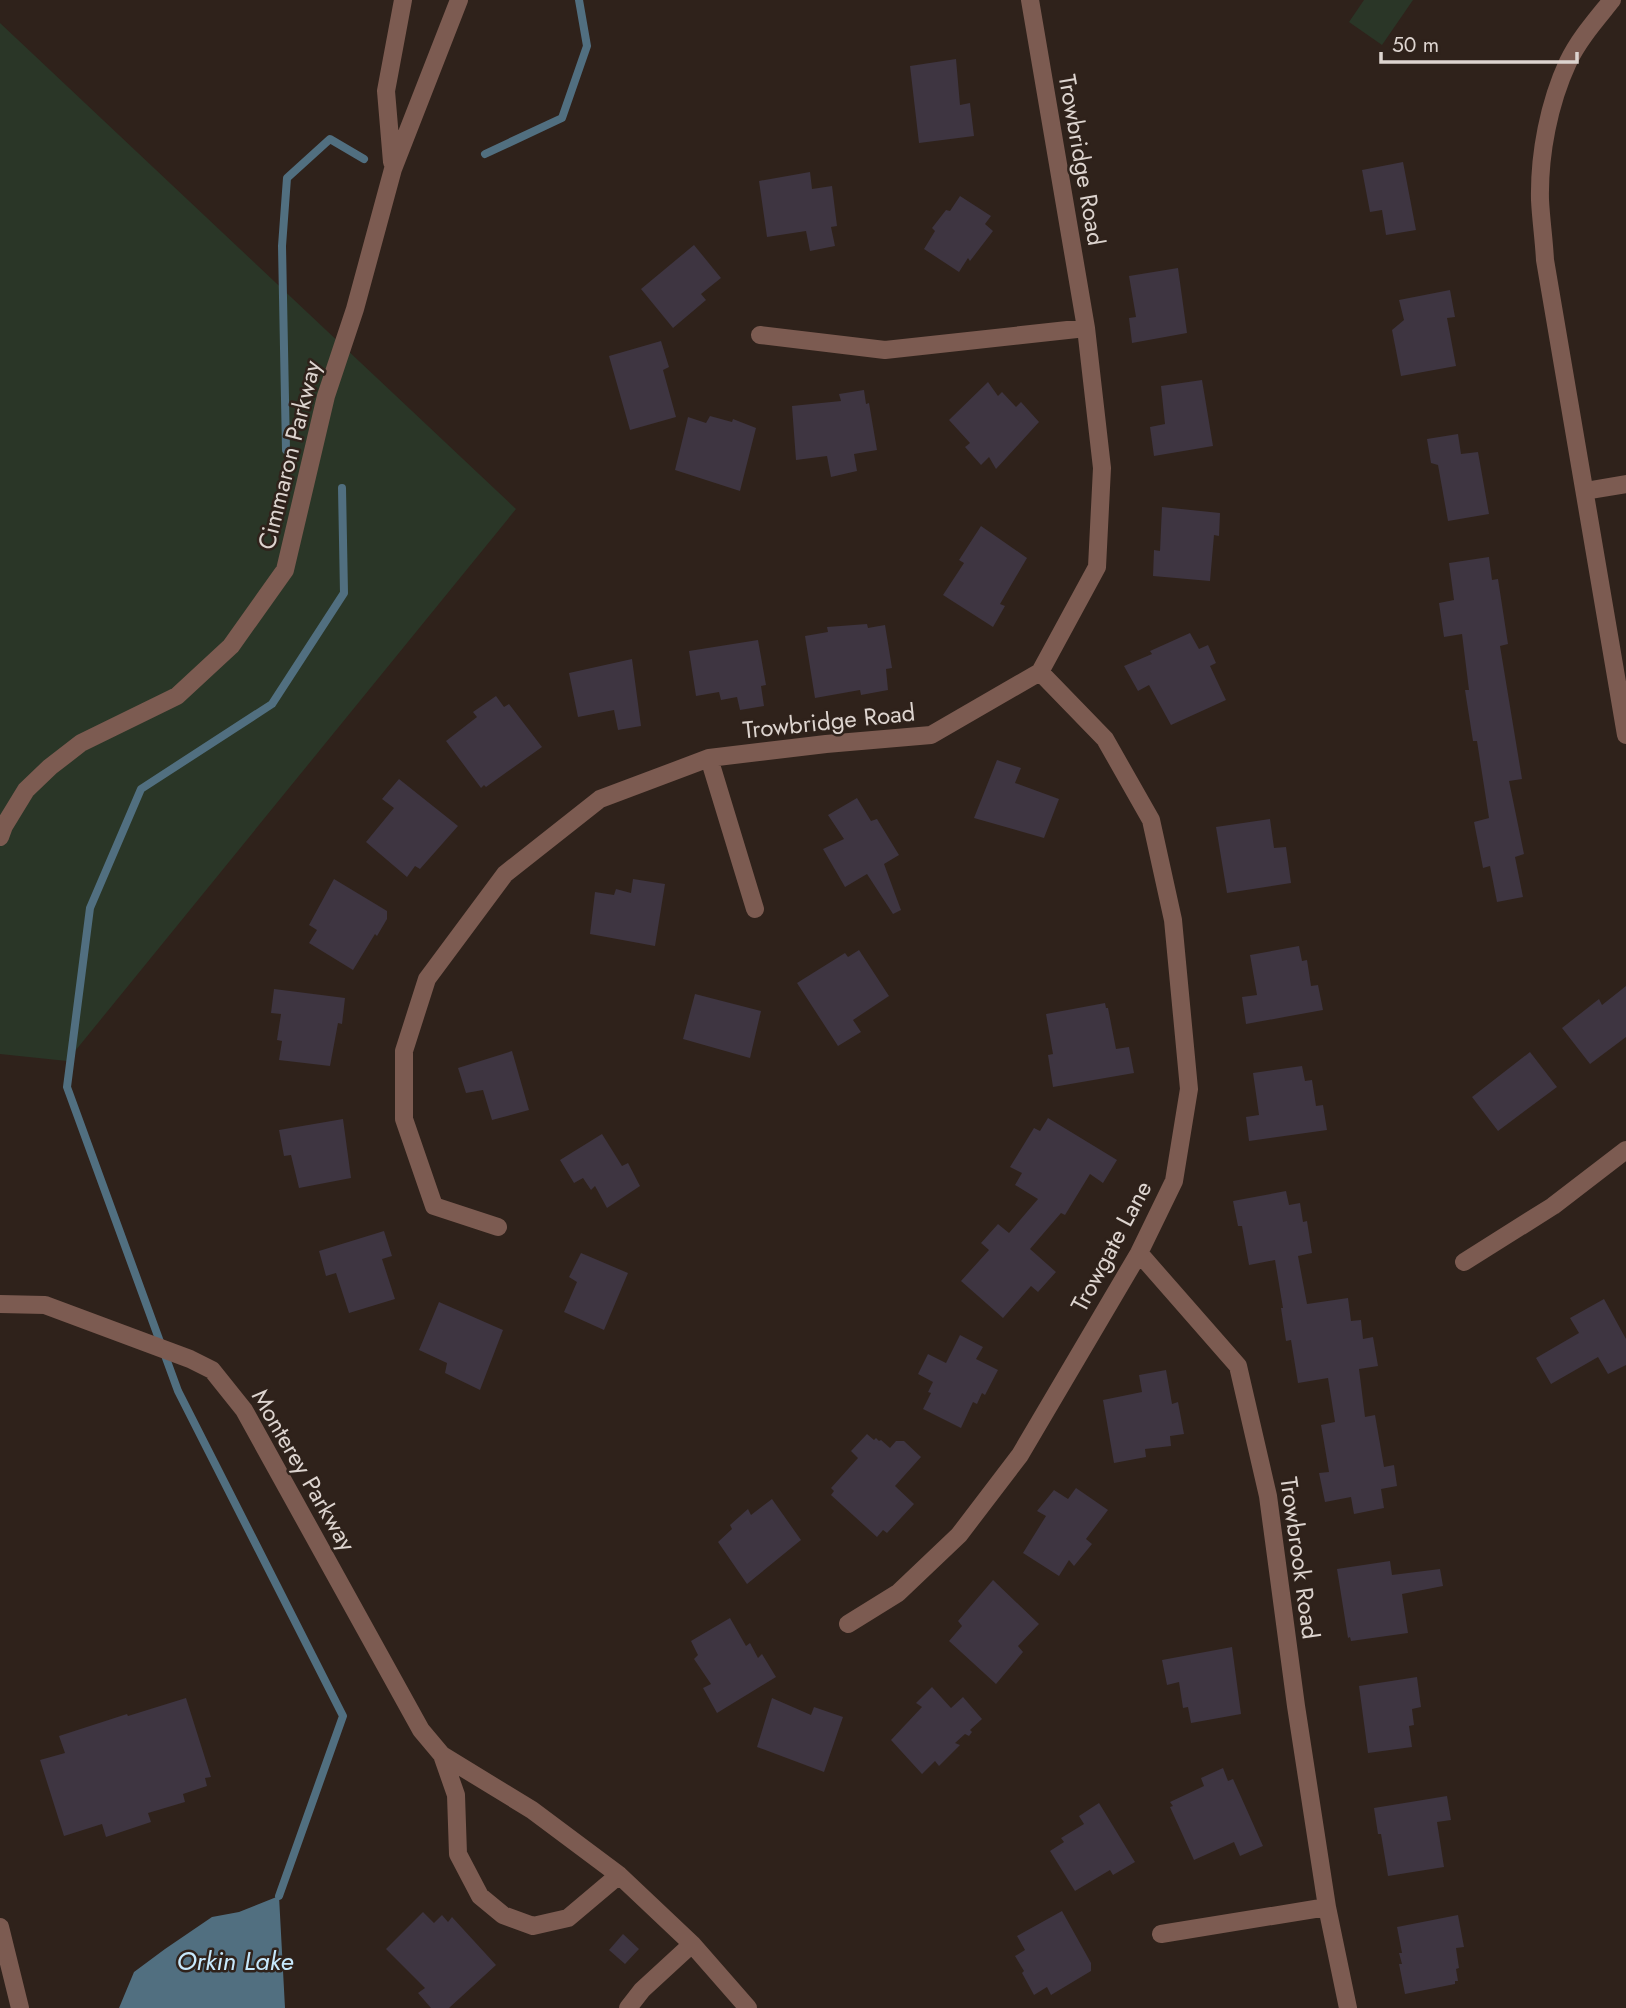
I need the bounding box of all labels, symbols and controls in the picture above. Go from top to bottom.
scale bar [1381,21,1577,65]
text: 50 m [1392,30,1439,60]
street label: Trowbridge Road [1050,72,1114,248]
street label: Cimmaron Parkway [249,356,330,553]
street label: Trowbridge Road [741,695,917,747]
street label: Trowgate Lane [1062,1174,1160,1318]
street label: Monterey Parkway [243,1382,365,1558]
street label: Trowbrook Road [1271,1475,1329,1641]
water label: Orkin Lake [177,1942,293,1980]

